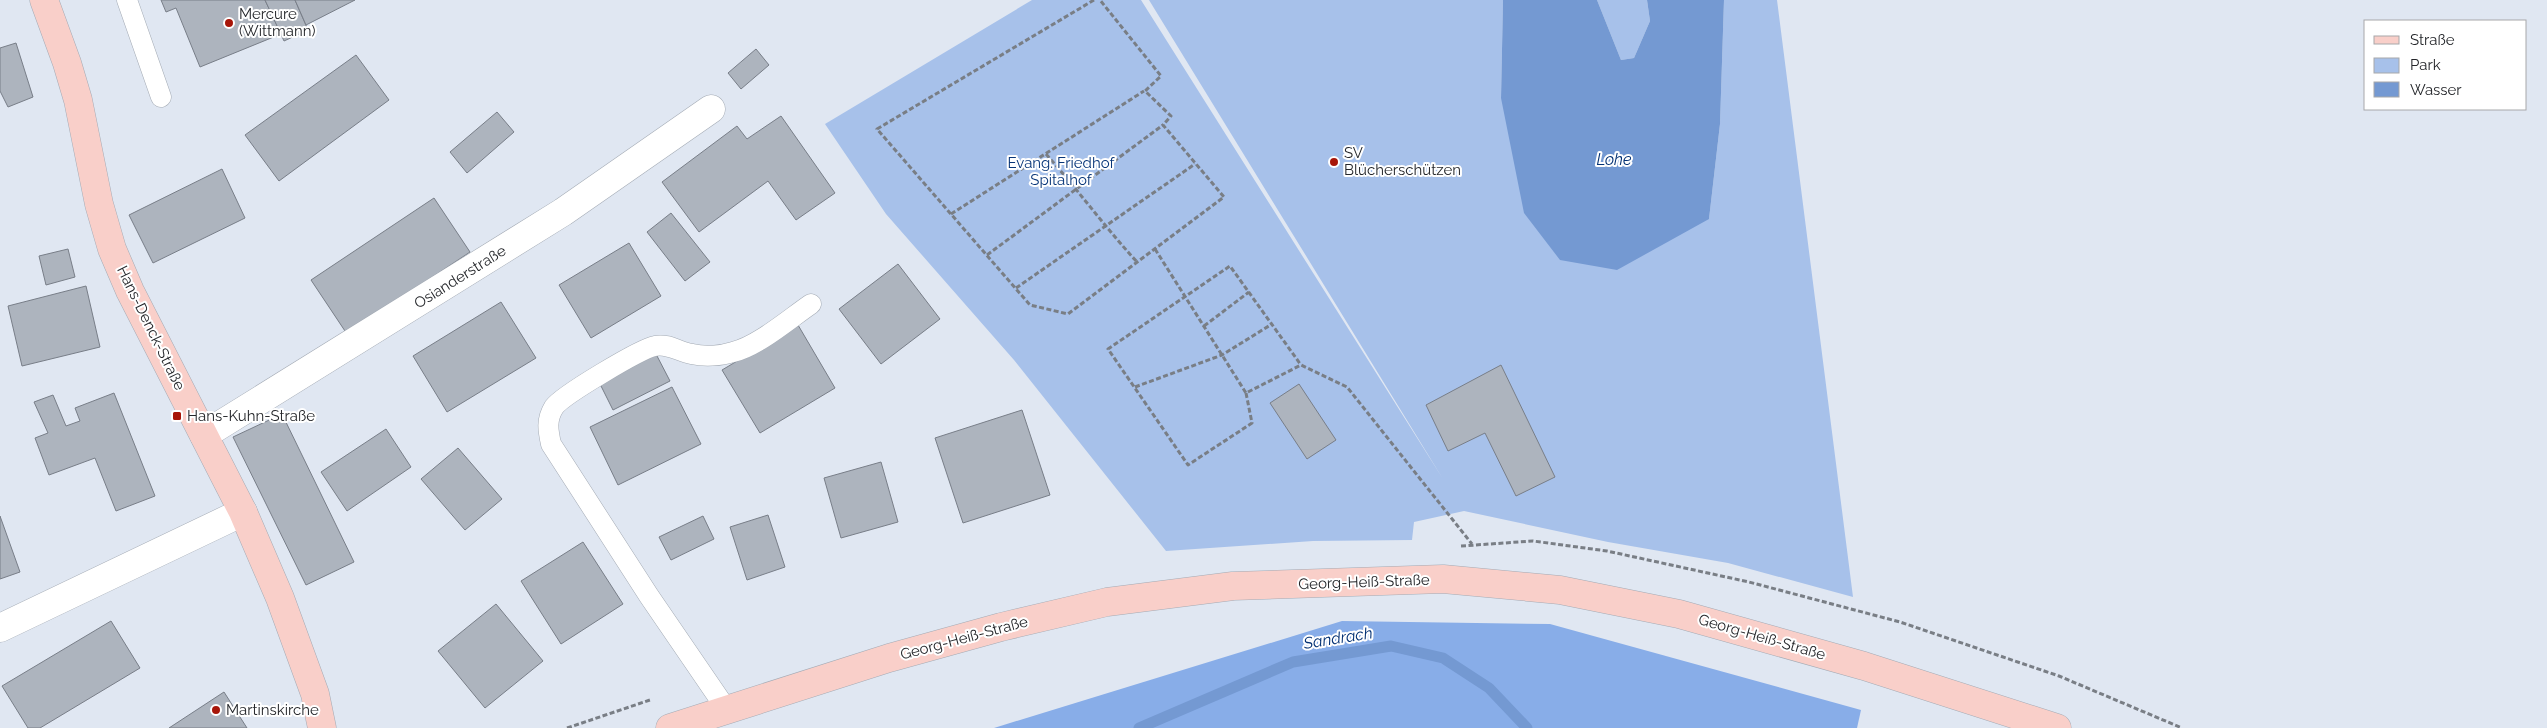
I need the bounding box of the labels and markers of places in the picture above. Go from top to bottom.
place label: Mercure (Wittmann) [239,5,316,40]
marker: Mercure (Wittmann) [223,17,235,29]
place label: SV Blücherschützen [1344,144,1461,179]
marker: SV Blücherschützen [1328,156,1340,168]
place label: Hans-Kuhn-Straße [187,407,315,425]
marker: Hans-Kuhn-Straße [171,410,183,422]
place label: Martinskirche [226,701,319,719]
marker: Martinskirche [210,704,222,716]

